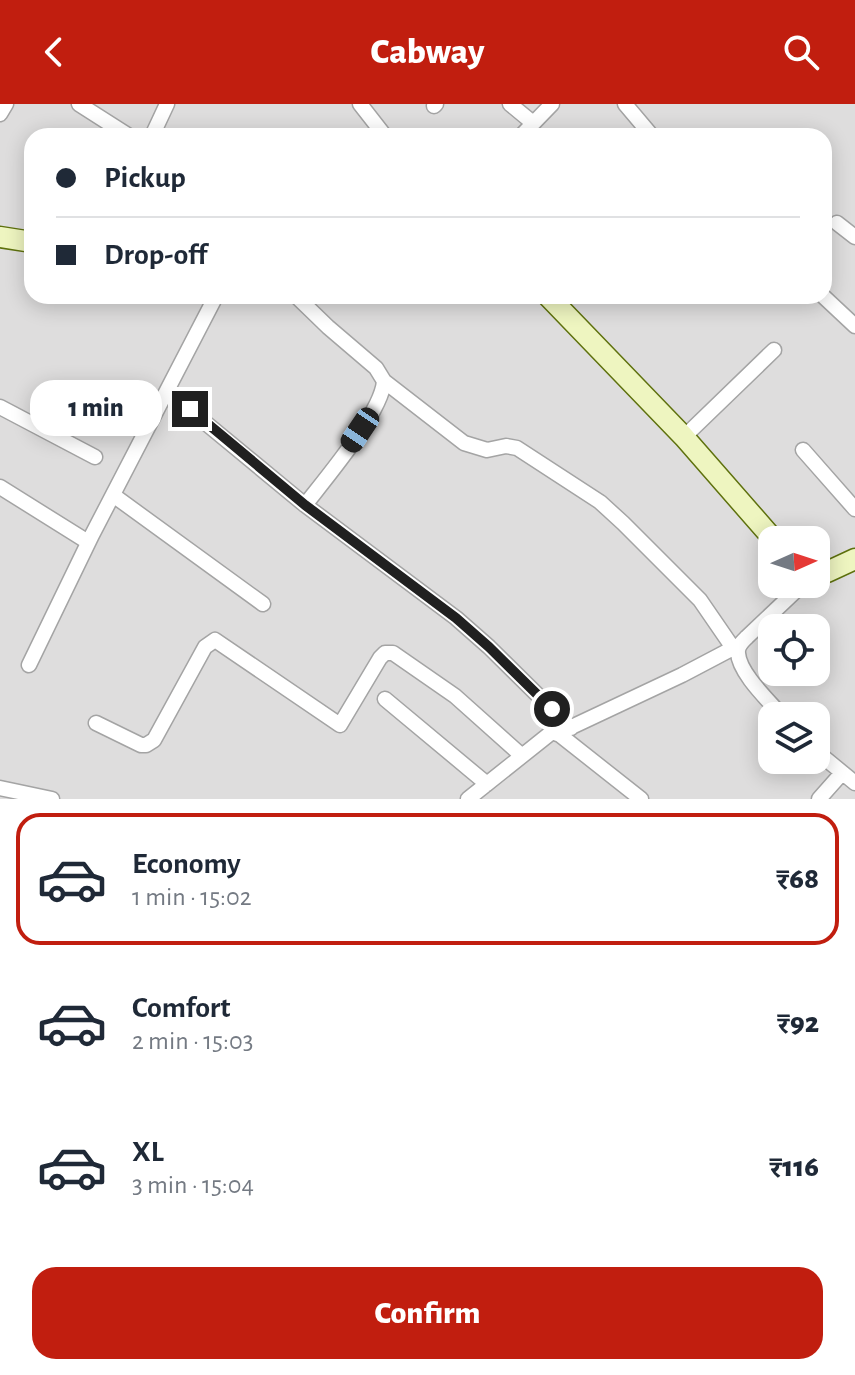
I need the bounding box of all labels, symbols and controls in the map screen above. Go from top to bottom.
icon: back [32,30,76,74]
icon: search [779,30,823,74]
text: Cabway [371,34,484,70]
text: Pickup [104,163,186,193]
text: Drop-off [104,240,207,270]
callout: 1 min [30,381,162,437]
route end [172,391,208,427]
text: 1 min [68,395,124,421]
car [337,403,383,457]
north arrow [758,526,830,598]
map controls [758,526,830,774]
button: locate [758,614,830,686]
route start [534,691,570,727]
button: layers [758,702,830,774]
icon: car [36,843,108,915]
text: Economy [132,849,241,879]
text: ₹68 [776,864,819,894]
text: 1 min · 15:02 [132,884,252,910]
icon: car [36,987,108,1059]
text: Comfort [132,993,231,1023]
text: ₹92 [777,1008,819,1038]
text: 2 min · 15:03 [132,1028,253,1054]
icon: car [36,1131,108,1203]
text: XL [132,1137,164,1167]
text: ₹116 [769,1152,819,1182]
text: 3 min · 15:04 [132,1172,254,1198]
button: Confirm [32,1267,823,1359]

